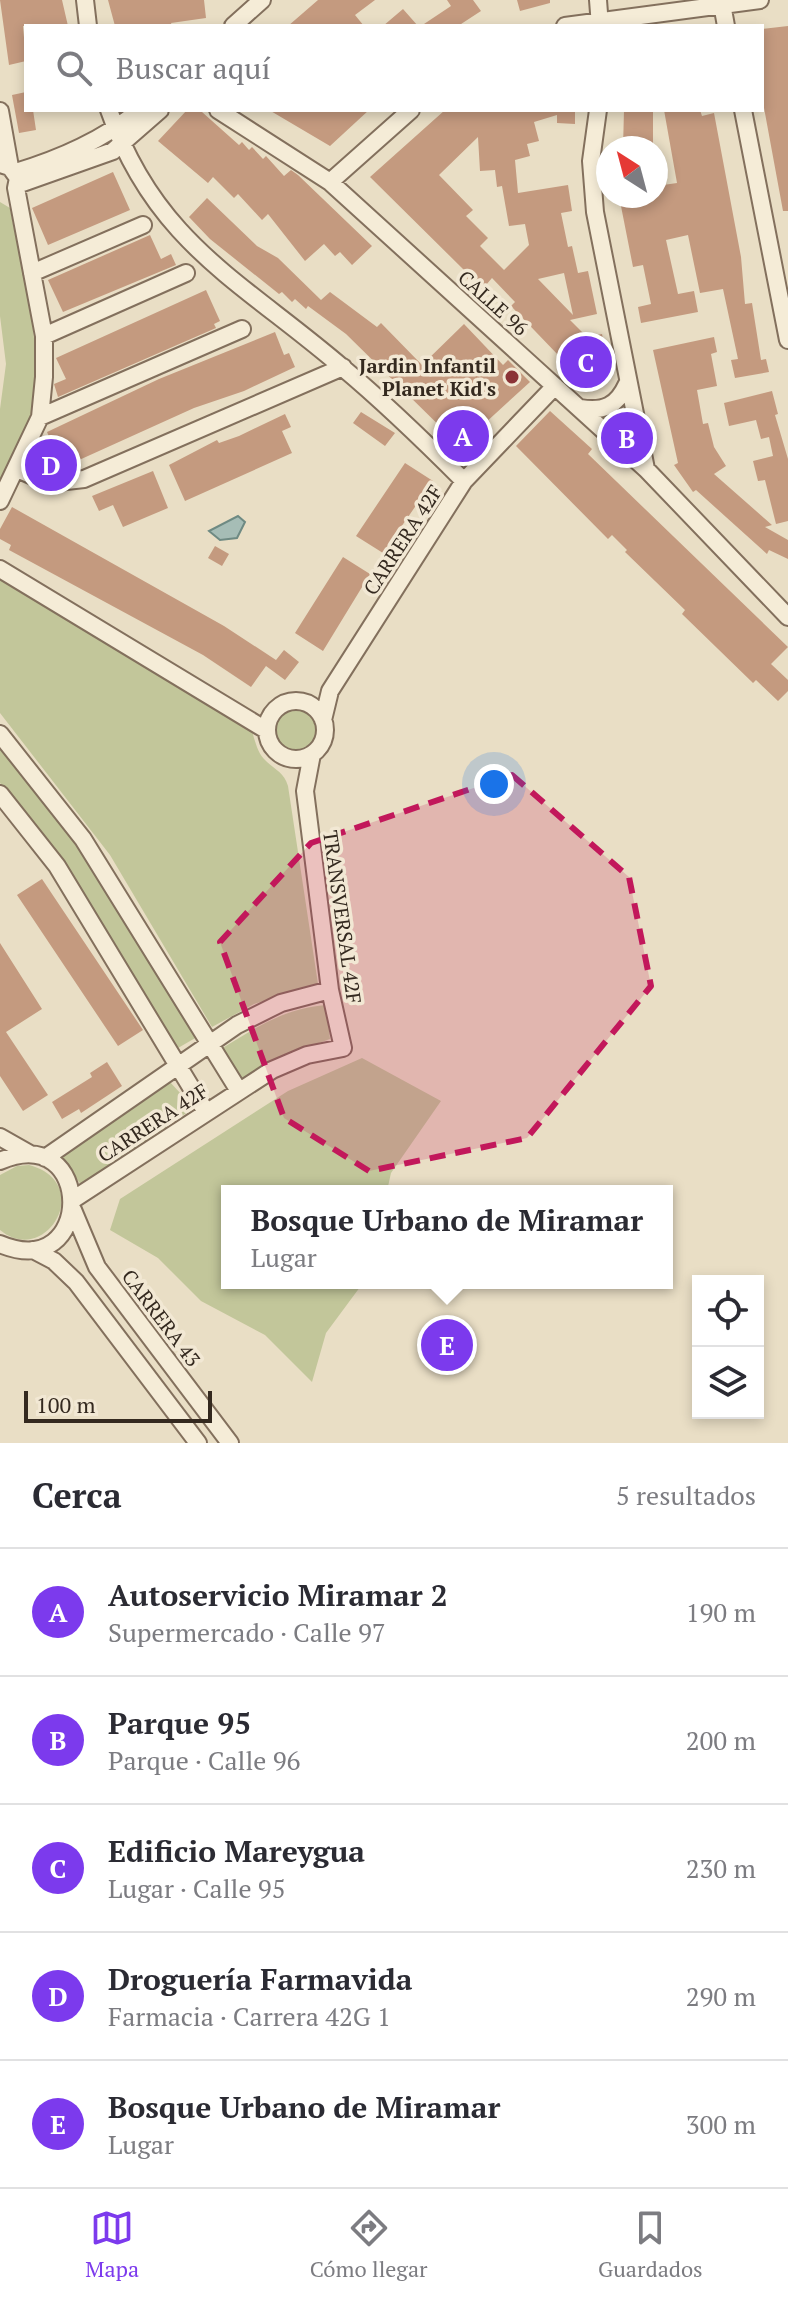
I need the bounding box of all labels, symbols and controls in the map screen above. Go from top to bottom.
search box [24,24,764,112]
icon: search [52,46,96,90]
text: Buscar aquí [116,48,270,88]
north arrow [596,136,668,208]
street label: CALLE 96 [452,264,535,342]
pin: C [560,332,612,392]
place label: Jardin Infantil Planet Kid's [359,352,496,402]
marker: Jardin Infantil Planet Kid's [503,368,521,386]
pin: A [437,406,489,466]
pin: B [601,408,653,468]
pin: D [25,435,77,495]
street label: CARRERA 42F [357,479,448,600]
your location [474,764,514,804]
street label: TRANSVERSAL 42F [317,829,368,1005]
street label: CARRERA 42F [92,1077,213,1168]
popup [221,1185,673,1289]
text: Bosque Urbano de Miramar [251,1200,643,1240]
text: Lugar [251,1240,317,1274]
street label: CARRERA 43 [116,1263,207,1372]
map controls [692,1275,764,1419]
button: locate [692,1275,764,1347]
pin: E [421,1315,473,1375]
button: layers [692,1347,764,1419]
scale bar [24,1387,212,1423]
text: 100 m [36,1390,96,1419]
text: Cerca [32,1473,122,1518]
text: 5 resultados [616,1478,756,1512]
text: Autoservicio Miramar 2 [108,1575,448,1615]
text: A [49,1595,67,1629]
text: 190 m [686,1595,756,1629]
text: Supermercado · Calle 97 [108,1615,386,1649]
text: Parque 95 [108,1703,251,1743]
text: B [50,1723,66,1757]
text: 200 m [686,1723,756,1757]
text: Parque · Calle 96 [108,1743,300,1777]
text: Edificio Mareygua [108,1831,365,1871]
text: C [50,1851,66,1885]
text: 230 m [686,1851,756,1885]
text: Lugar · Calle 95 [108,1871,286,1905]
text: Droguería Farmavida [108,1959,412,1999]
text: D [48,1979,68,2013]
text: 290 m [686,1979,756,2013]
text: Farmacia · Carrera 42G 1 [108,1999,391,2033]
text: Bosque Urbano de Miramar [108,2087,500,2127]
text: E [50,2107,66,2141]
text: 300 m [686,2107,756,2141]
text: Lugar [108,2127,174,2161]
tab: Mapa [85,2206,139,2283]
tab: Cómo llegar [310,2206,427,2283]
tab: Guardados [598,2206,703,2283]

